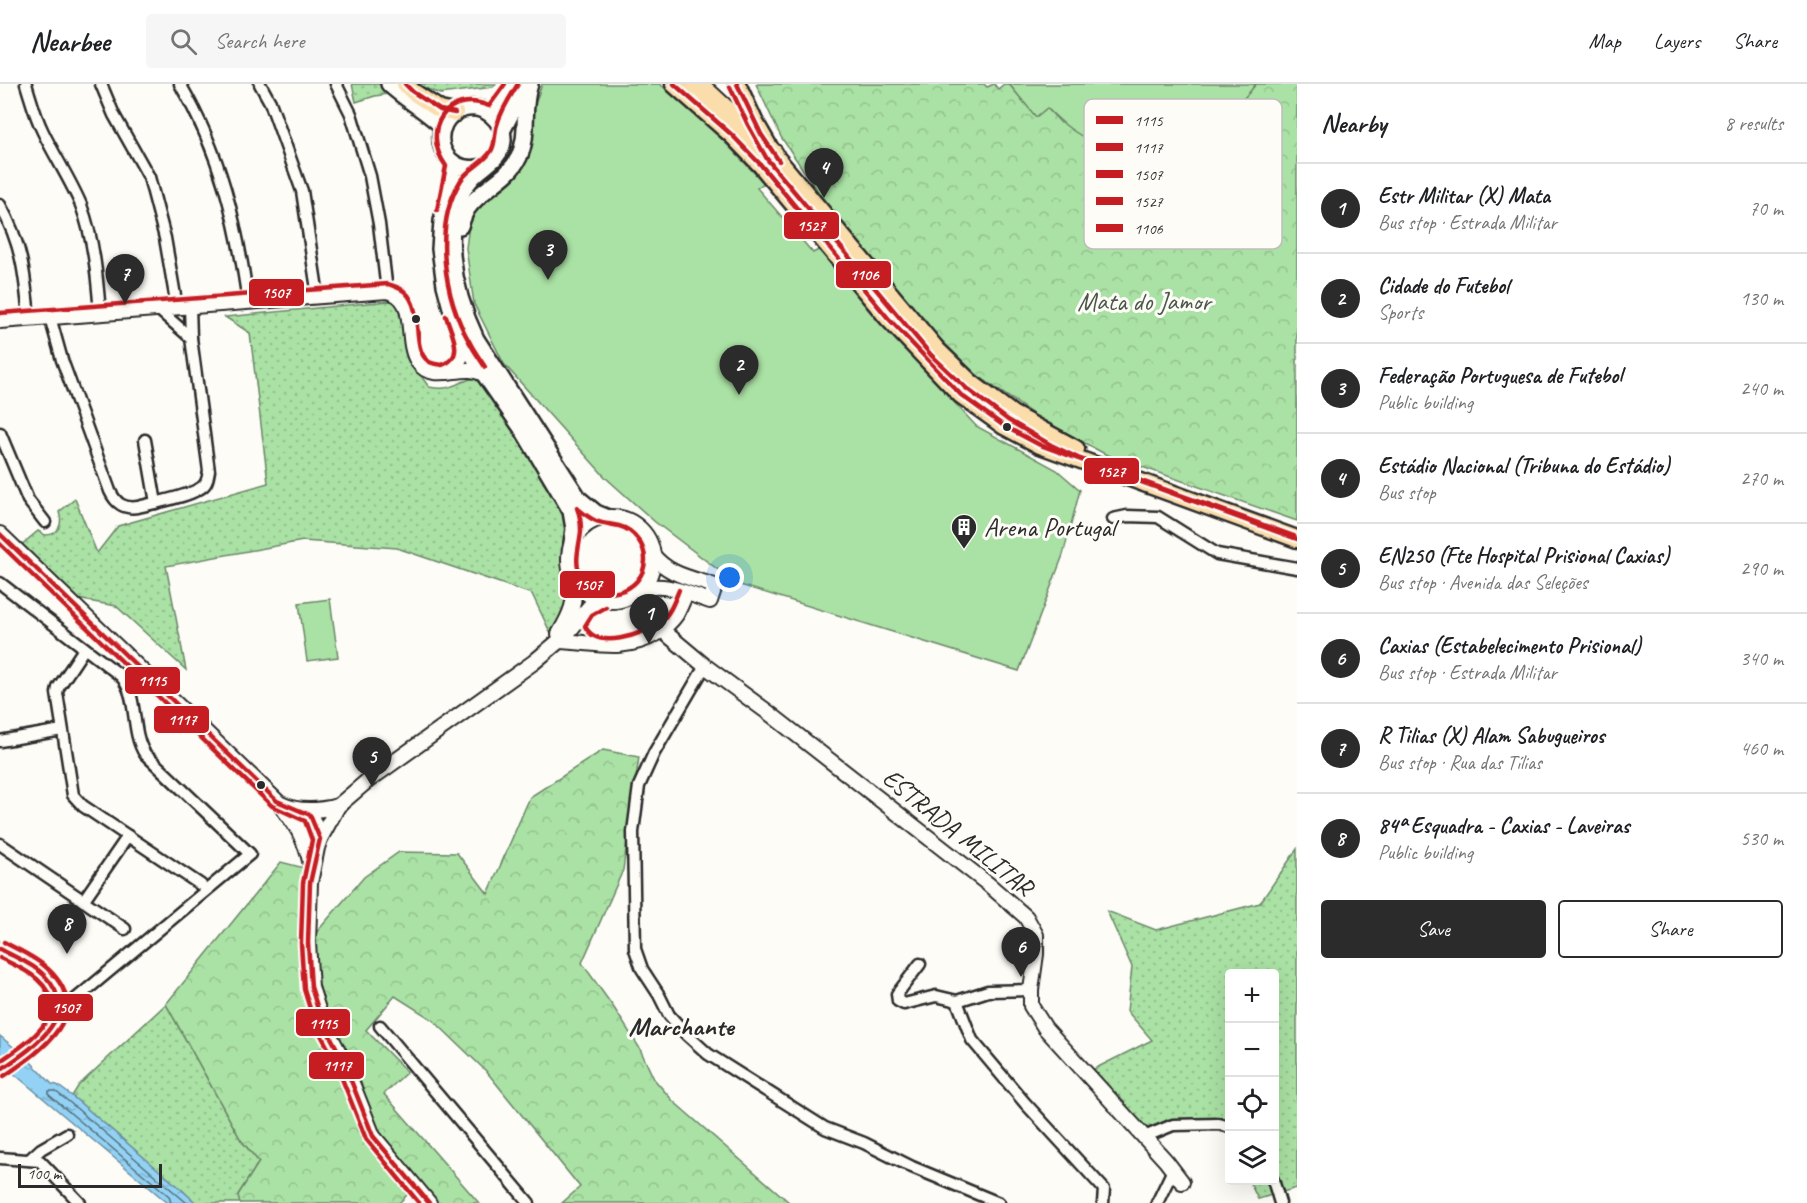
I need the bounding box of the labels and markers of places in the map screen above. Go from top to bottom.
pin: 4 [804,148,844,198]
pin: 3 [528,230,568,280]
pin: 7 [106,254,144,304]
unlabelled marker [410,313,422,325]
pin: 2 [720,346,758,395]
unlabelled marker [1001,421,1013,433]
place label: Arena Portugal [984,511,1120,544]
building icon: Arena Portugal [949,512,979,550]
pin: 1 [630,594,668,644]
pin: 5 [352,738,392,787]
unlabelled marker [255,779,267,791]
pin: 8 [48,904,86,954]
pin: 6 [1002,928,1040,977]

